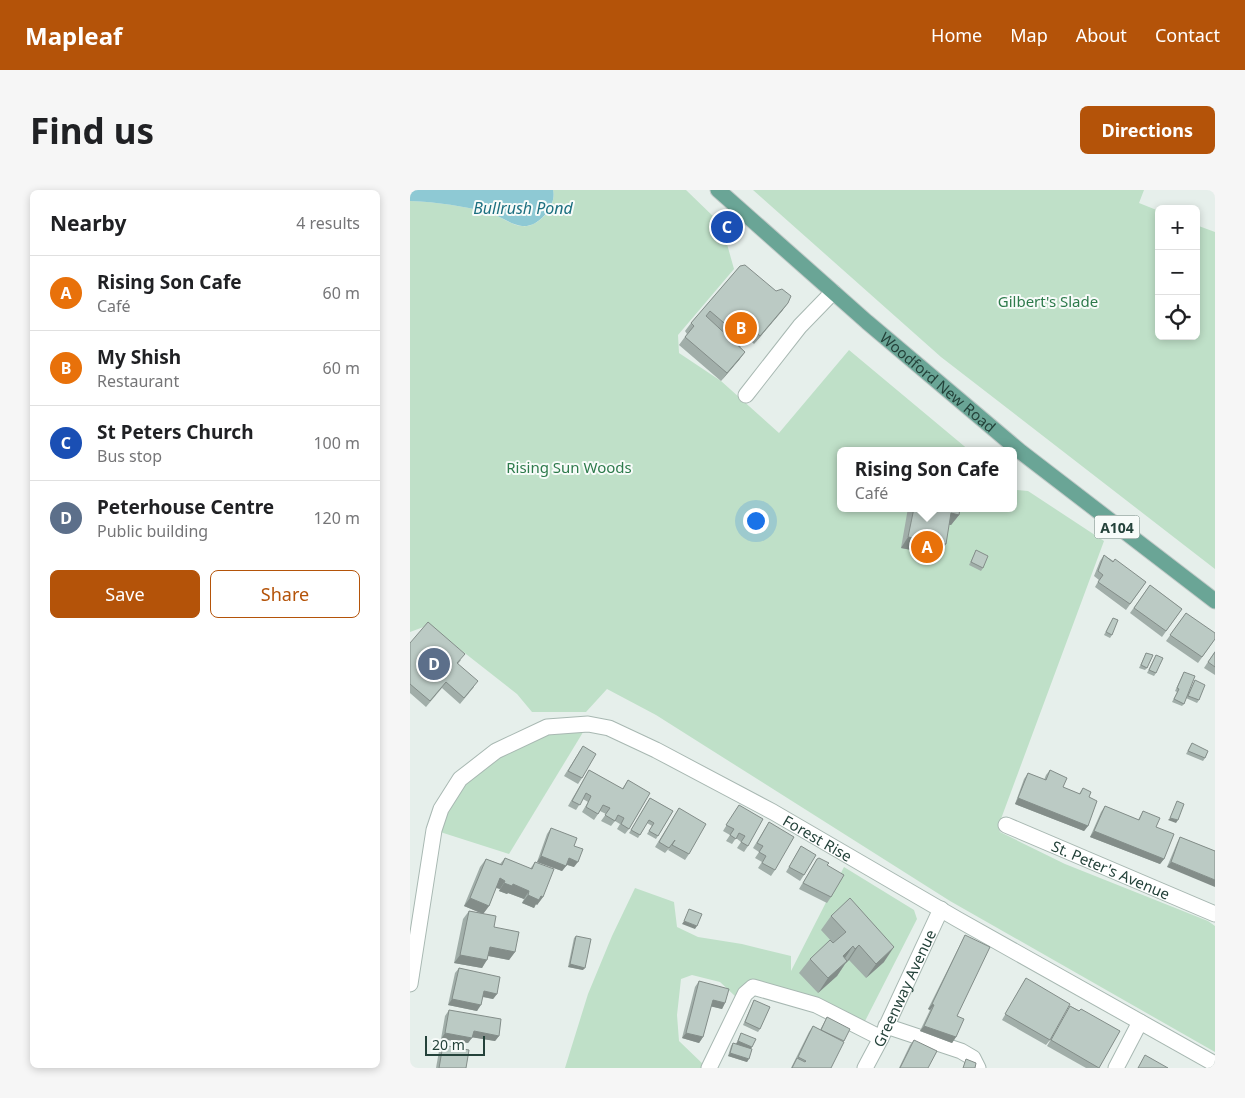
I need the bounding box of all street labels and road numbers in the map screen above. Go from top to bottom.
street label: Woodford New Road [876,327,1000,437]
road number: A104 [1094,516,1140,538]
street label: Forest Rise [780,810,856,866]
street label: St. Peter's Avenue [1049,836,1173,904]
street label: Greenway Avenue [868,926,940,1050]

